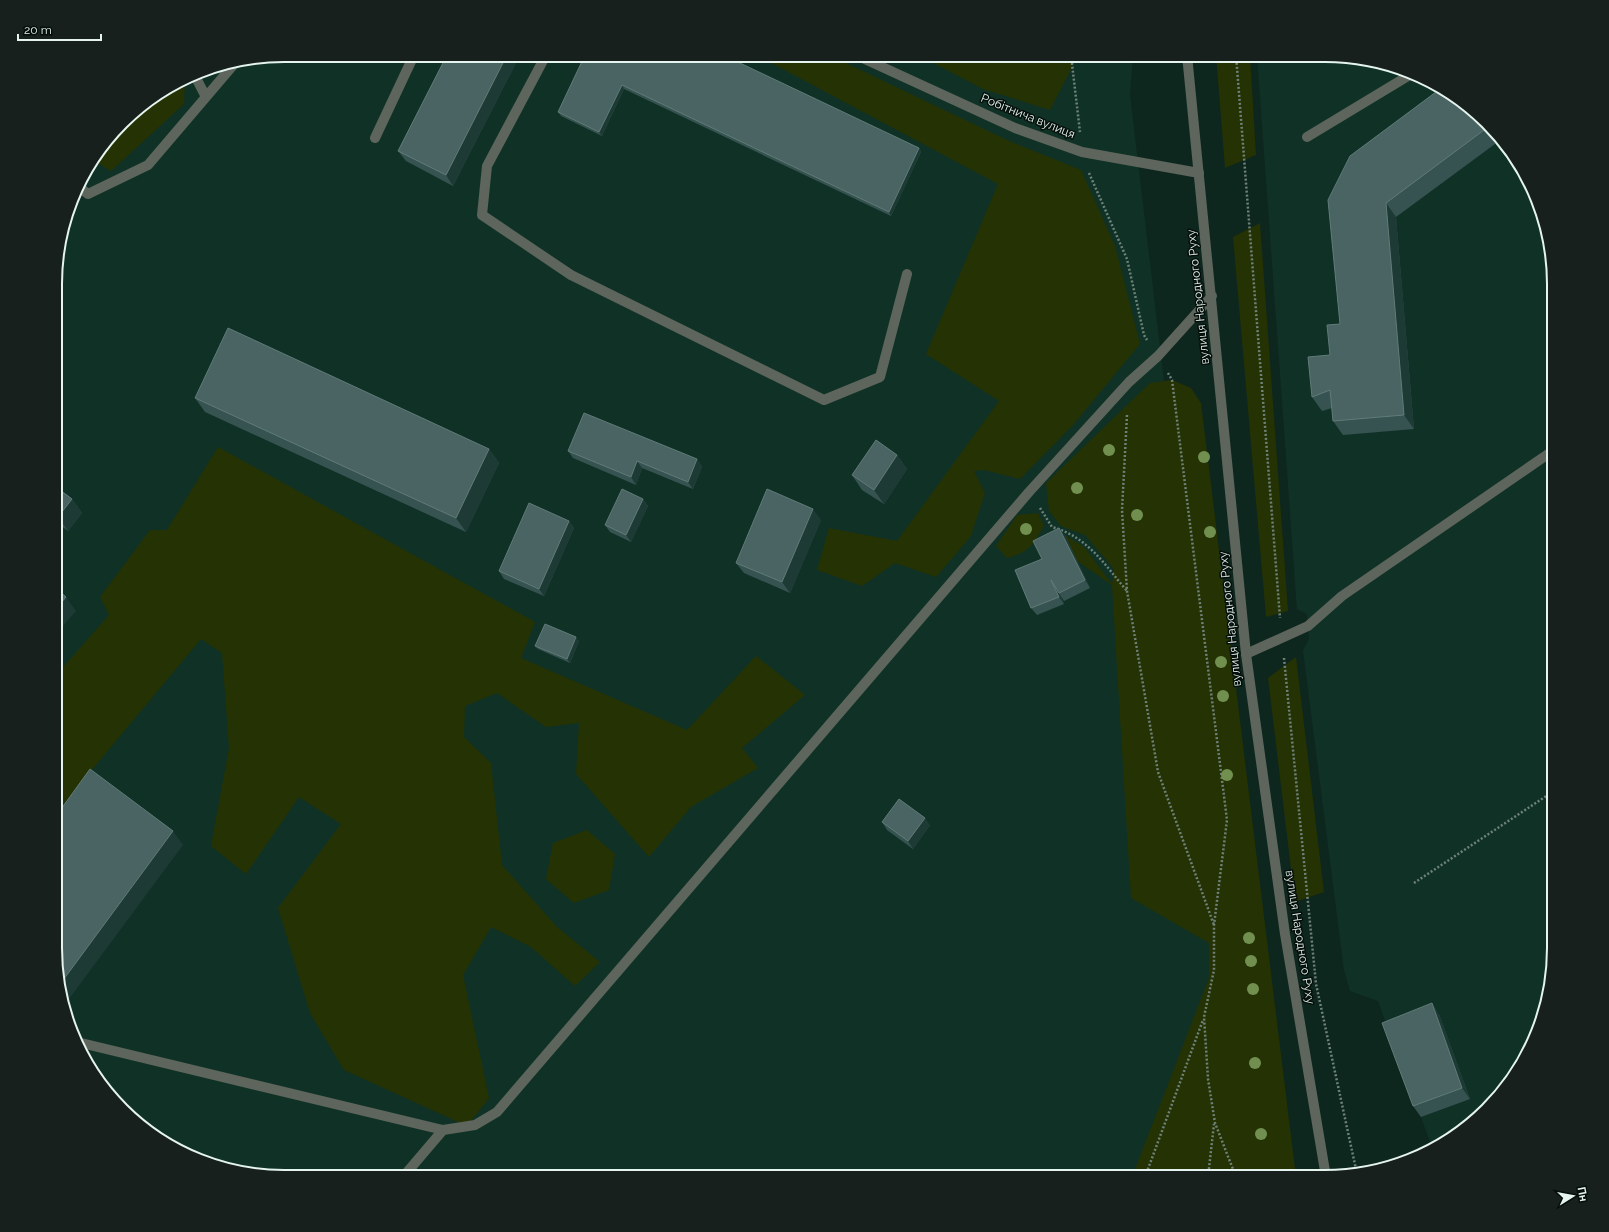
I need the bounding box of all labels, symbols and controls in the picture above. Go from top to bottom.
scale bar [18,16,101,42]
text: 20 m [24,23,52,37]
street label: Робітнича вулиця [979,91,1077,141]
street label: вулиця Народного Руху [1184,228,1212,365]
street label: вулиця Народного Руху [1216,550,1244,687]
street label: вулиця Народного Руху [1282,869,1318,1006]
north arrow [1553,1176,1593,1216]
text: Пн [1575,1186,1590,1203]

